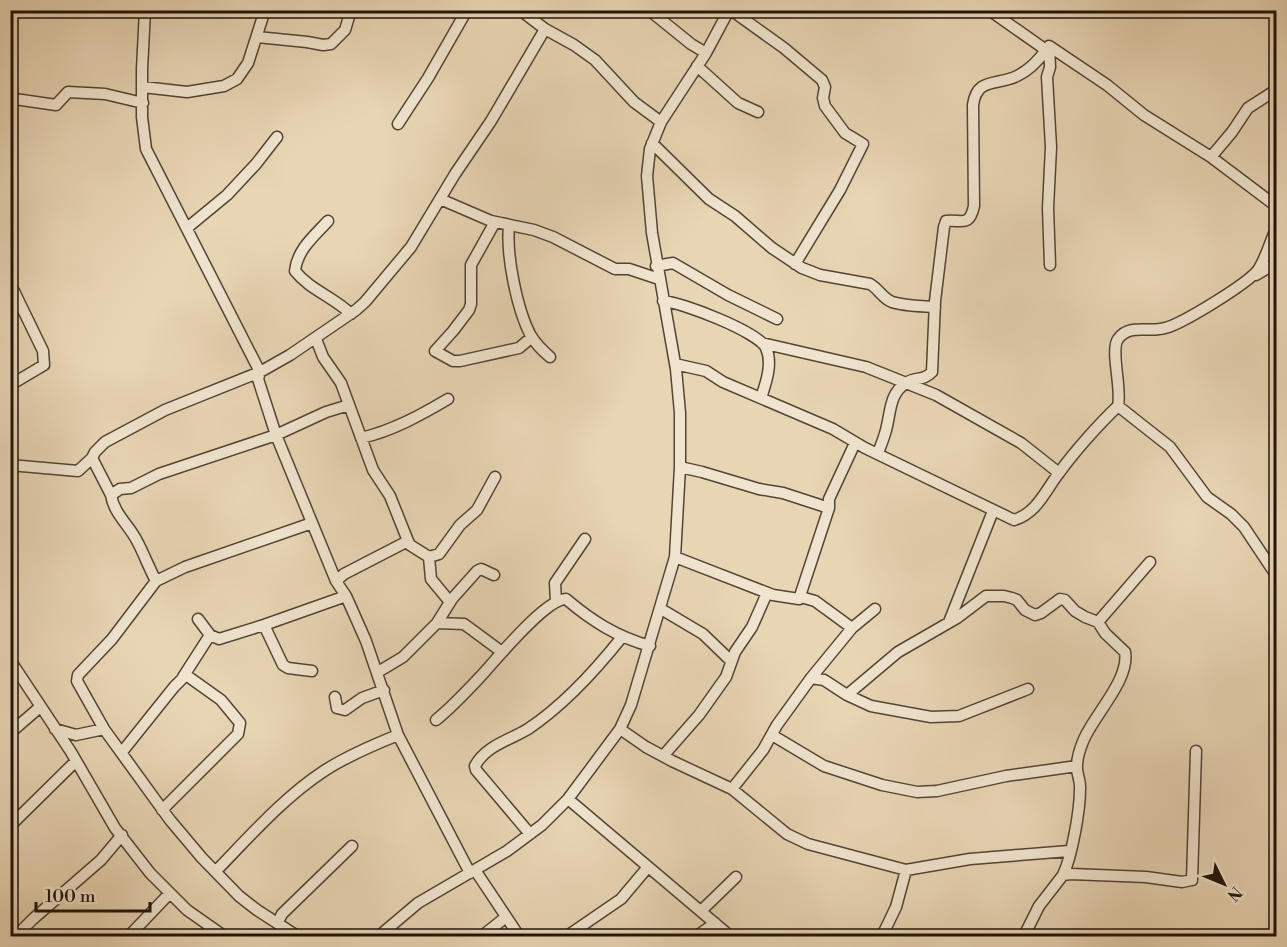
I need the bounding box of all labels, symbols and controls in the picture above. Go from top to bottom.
north arrow [1194,854,1254,914]
scale bar [36,875,150,913]
text: N [1222,882,1246,905]
text: 100 m [45,885,96,908]

